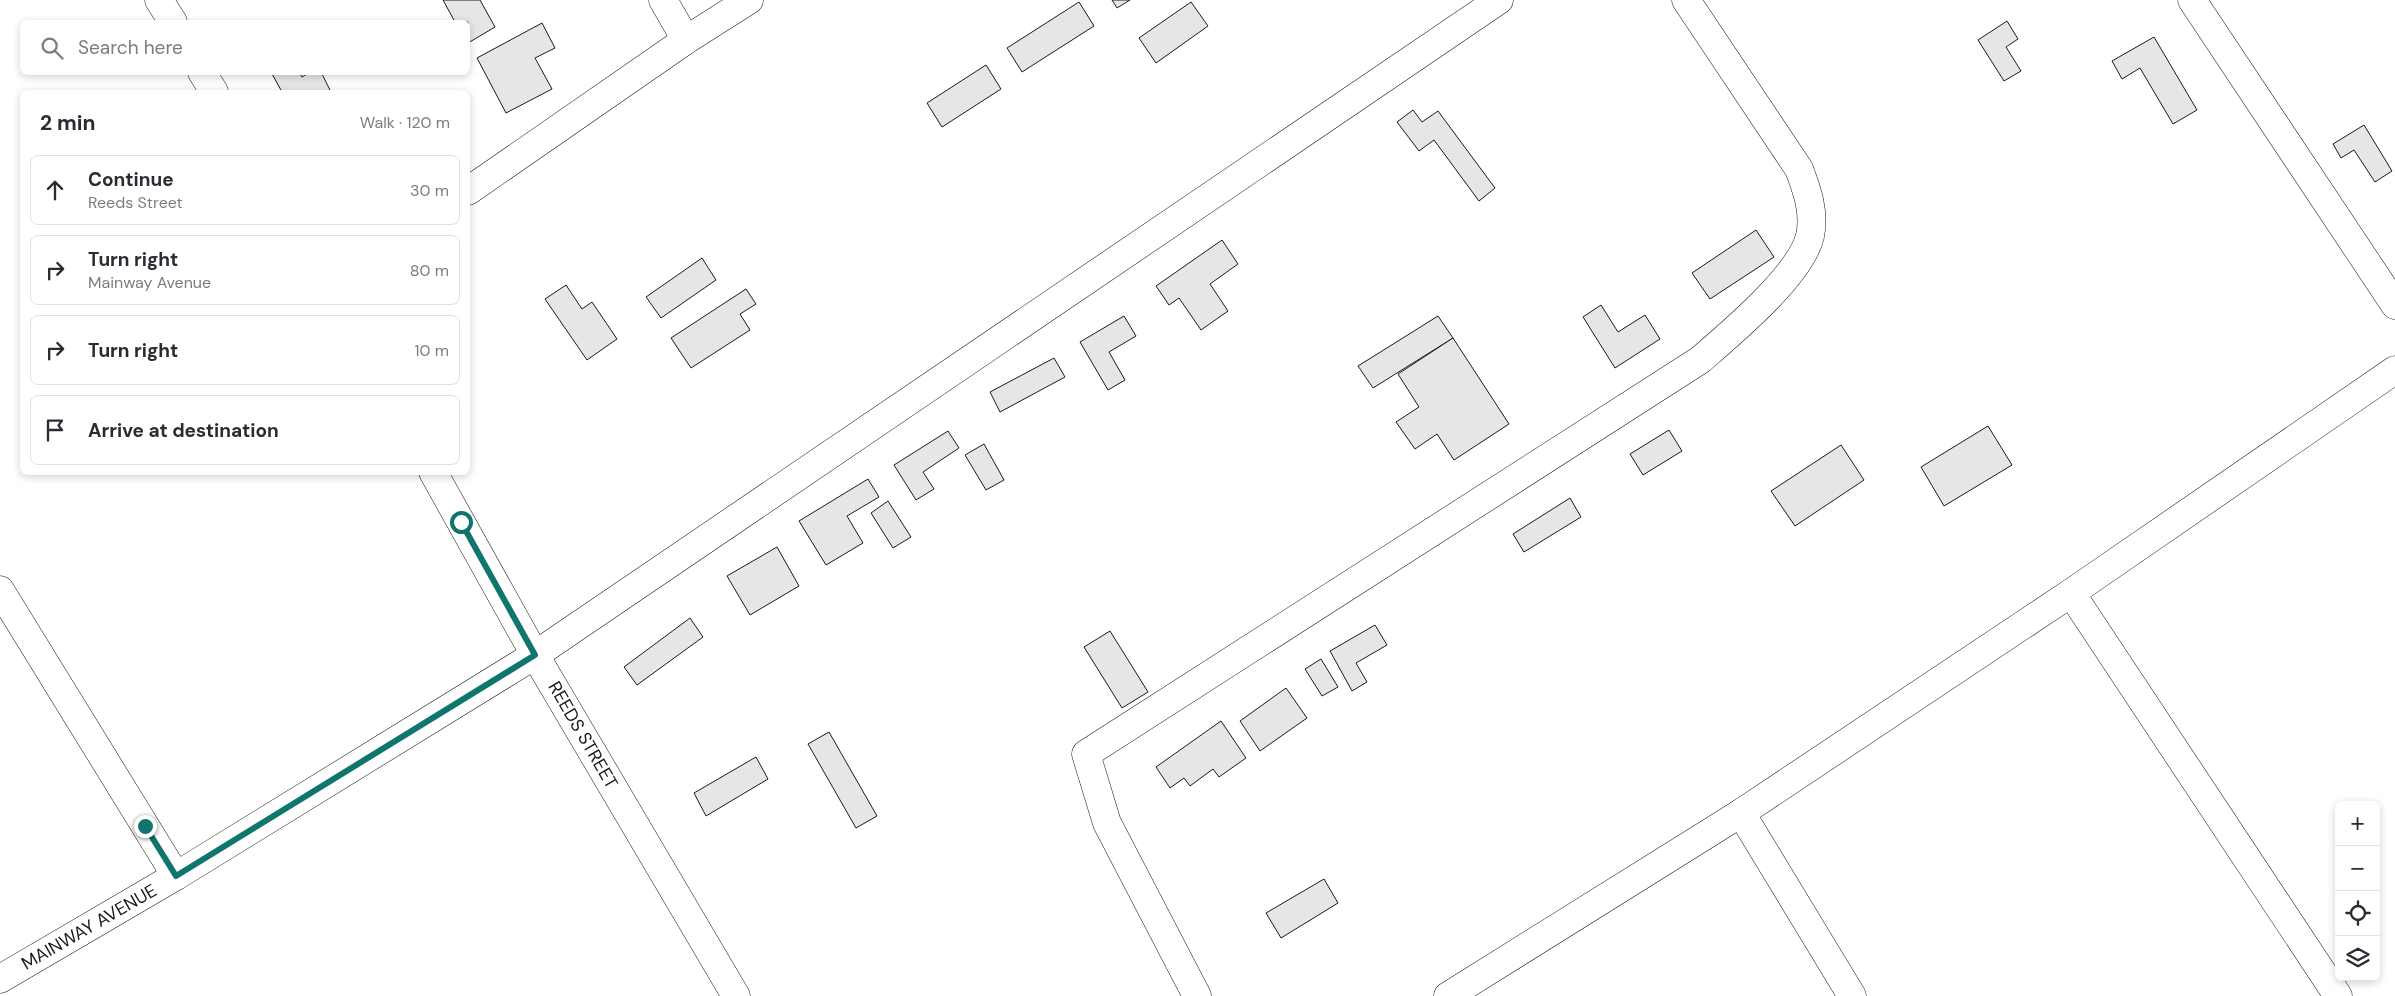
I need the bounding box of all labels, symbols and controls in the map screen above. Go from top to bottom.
search box [20,20,470,75]
icon: search [38,34,66,62]
text: Search here [78,35,183,60]
text: 2 min [40,109,96,137]
text: Walk · 120 m [360,112,450,133]
text: Continue [88,167,174,192]
icon: ahead [41,176,69,204]
text: 30 m [410,180,449,201]
text: Reeds Street [88,192,183,213]
text: Turn right [88,247,178,272]
icon: right [41,256,69,284]
text: 80 m [410,260,449,281]
text: Mainway Avenue [88,272,211,293]
icon: right [41,336,69,364]
text: Turn right [88,338,178,363]
text: 10 m [415,340,449,361]
icon: arrive [41,416,69,444]
text: Arrive at destination [88,418,279,443]
route start [450,511,473,534]
street label: REEDS STREET [543,677,623,793]
map controls [2335,801,2380,981]
button: + [2335,801,2380,846]
route end [134,815,157,838]
button: − [2335,846,2380,891]
street label: MAINWAY AVENUE [17,878,161,976]
button: locate [2335,891,2380,936]
button: layers [2335,936,2380,981]

